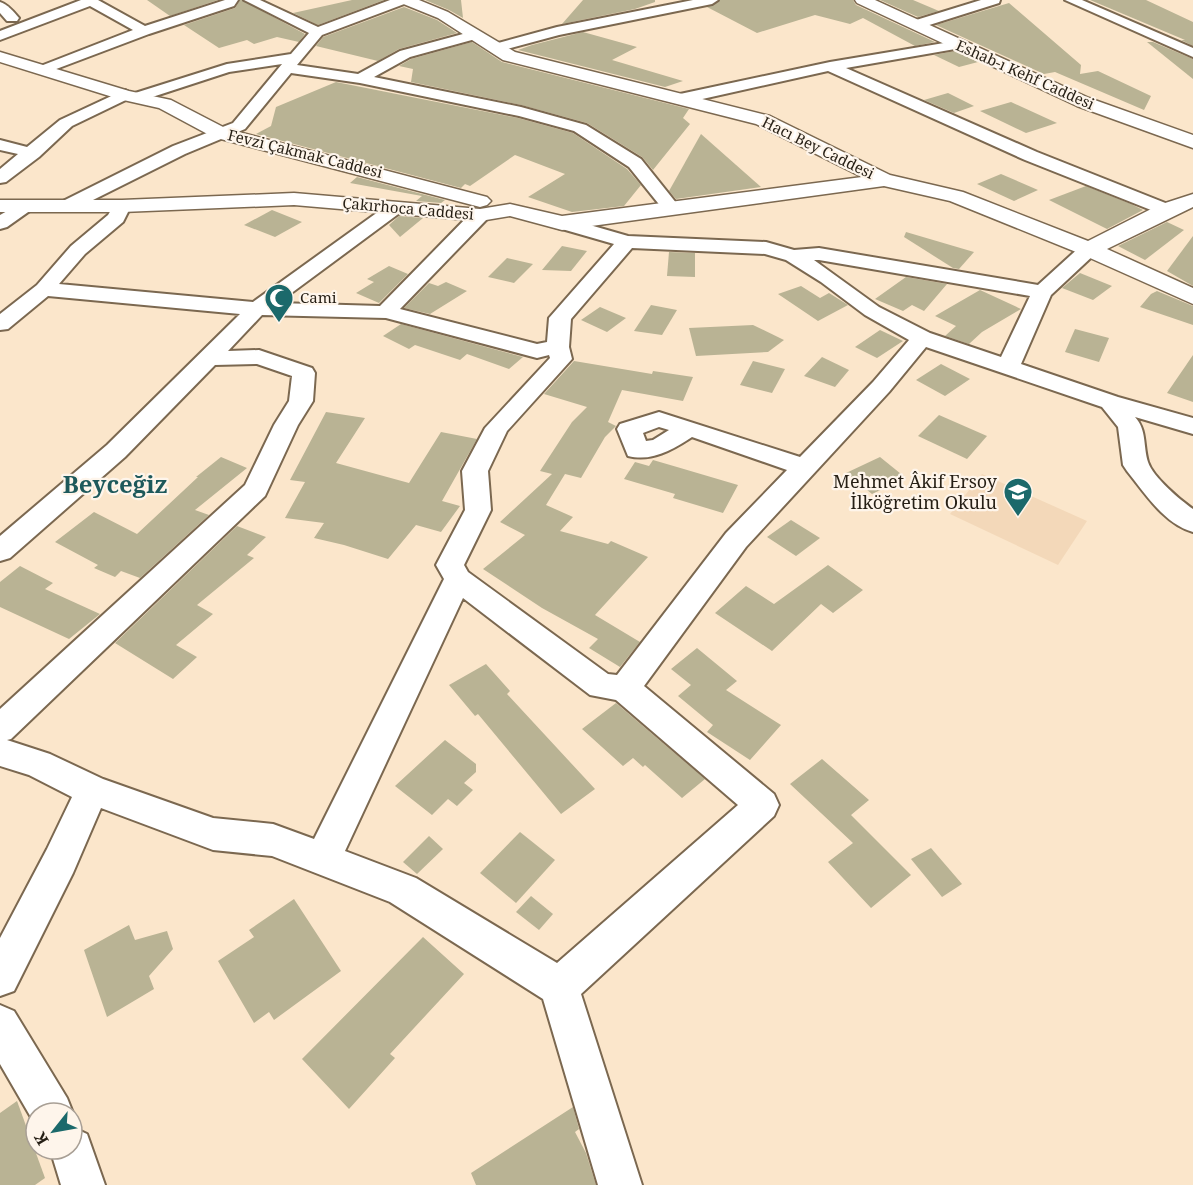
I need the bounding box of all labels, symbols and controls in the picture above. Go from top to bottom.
street label: Eshab-ı Kehf Caddesi [953,35,1098,114]
street label: Hacı Bey Caddesi [759,111,878,183]
street label: Fevzi Çakmak Caddesi [226,124,385,182]
street label: Çakırhoca Caddesi [342,192,475,224]
mosque icon: Cami [263,282,295,324]
place label: Cami [300,287,337,307]
district label: Beyceğiz [63,467,167,500]
place label: Mehmet Âkif Ersoy İlköğretim Okulu [833,469,998,514]
school or university icon: Mehmet Âkif Ersoy İlköğretim Okulu [1002,476,1034,518]
north arrow [24,1101,84,1161]
text: K [29,1128,54,1149]

